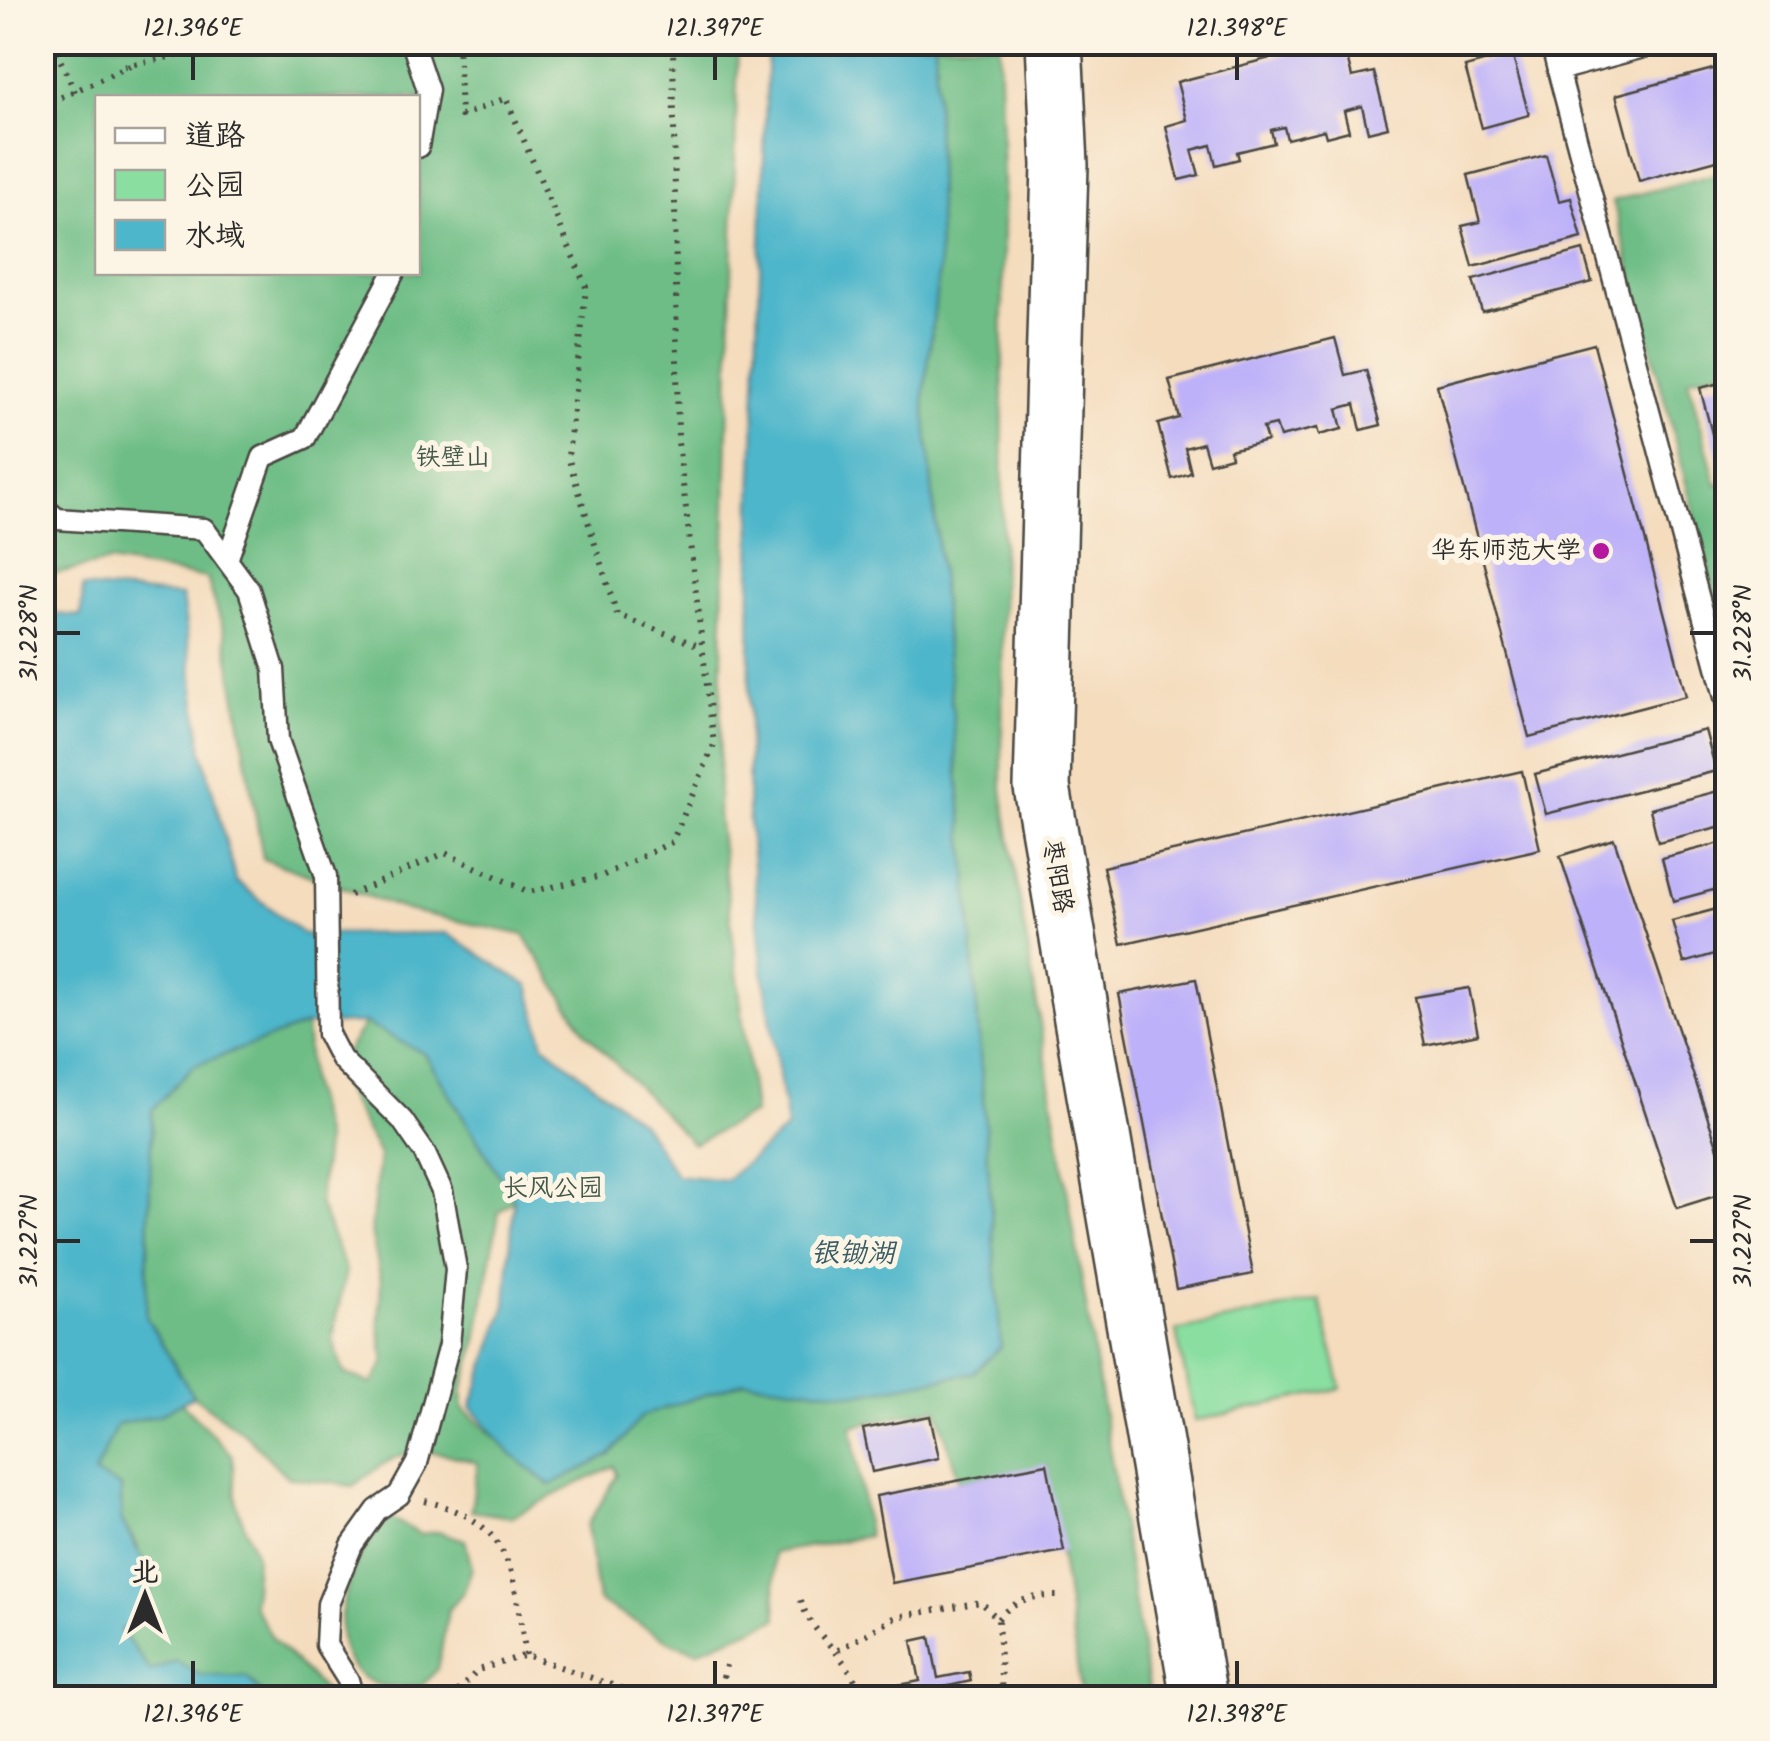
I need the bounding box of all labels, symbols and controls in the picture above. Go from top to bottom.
text: 121.396°E [143,9,244,49]
text: 121.397°E [666,9,765,49]
text: 121.398°E [1187,9,1289,49]
legend [95,95,420,275]
text: 道路 [185,113,245,161]
text: 公园 [185,163,245,211]
text: 水域 [185,213,245,261]
park label: 铁壁山 [415,438,491,478]
place label: 华东师范大学 [1431,531,1581,571]
marker: 华东师范大学 [1590,540,1612,562]
text: 31.228°N [10,584,50,682]
text: 31.228°N [1724,584,1764,682]
street label: 枣阳路 [1031,836,1083,916]
park label: 长风公园 [503,1169,603,1209]
text: 31.227°N [10,1194,50,1288]
text: 31.227°N [1724,1194,1764,1288]
water label: 银锄湖 [811,1232,898,1277]
north arrow [95,1546,195,1646]
text: 北 [131,1551,159,1596]
text: 121.396°E [143,1695,244,1735]
text: 121.397°E [666,1695,765,1735]
text: 121.398°E [1187,1695,1289,1735]

